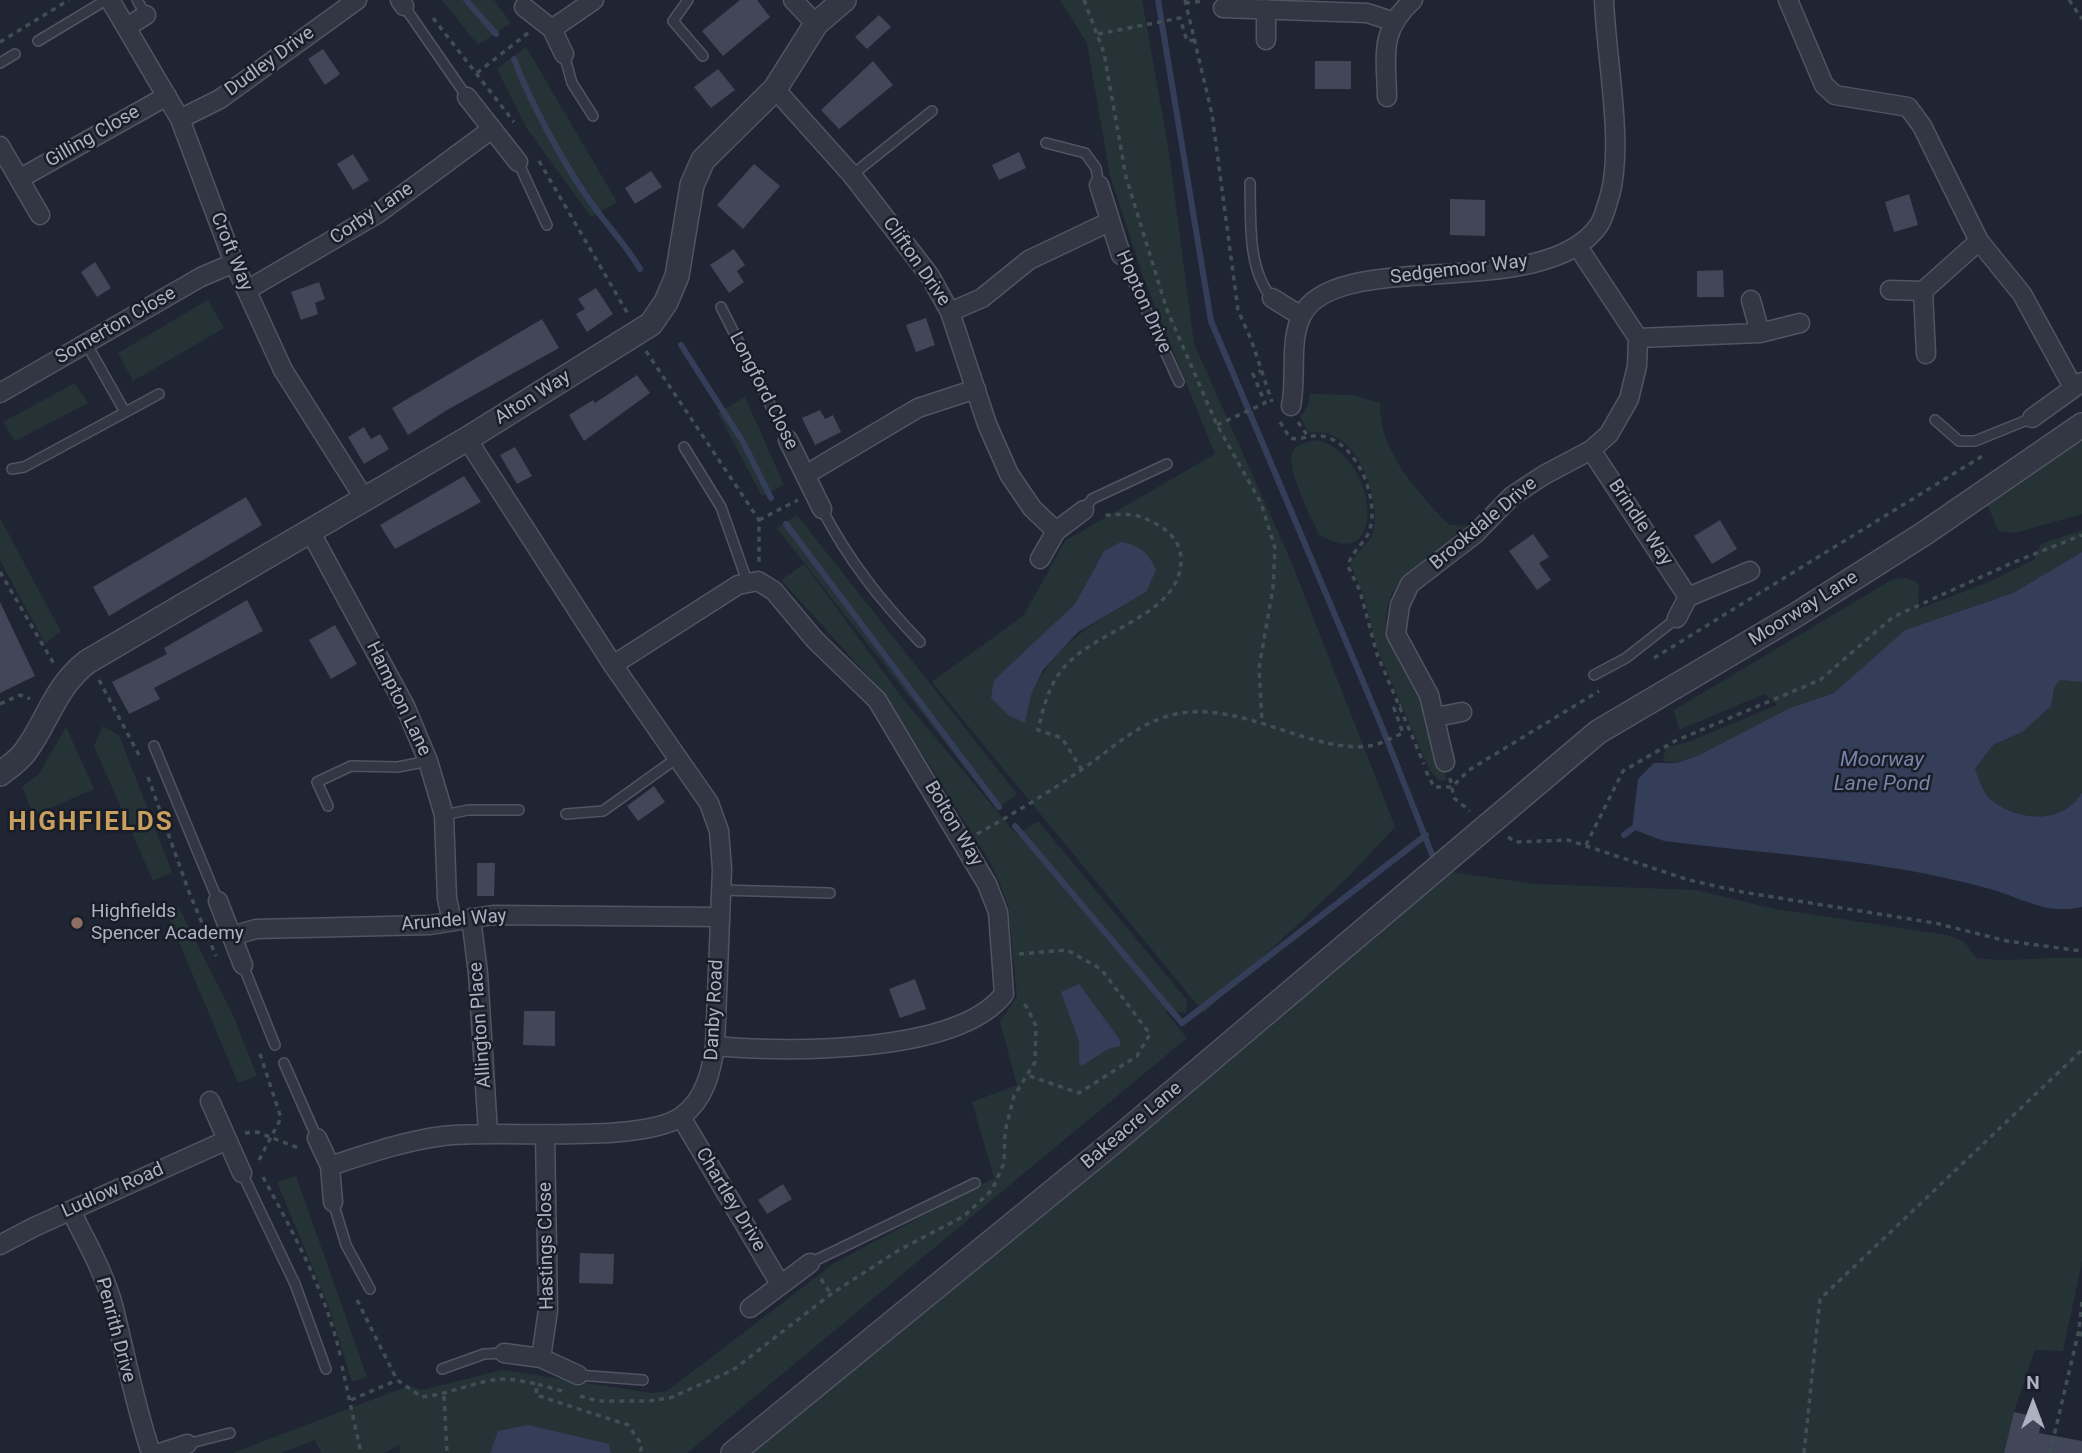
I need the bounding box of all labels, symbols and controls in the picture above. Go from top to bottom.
street label: Dudley Drive [221,22,319,102]
street label: Gilling Close [42,101,144,173]
street label: Corby Lane [326,178,418,250]
street label: Croft Way [205,209,257,295]
street label: Clifton Drive [877,213,955,311]
street label: Hopton Drive [1110,247,1176,357]
street label: Sedgemoor Way [1389,250,1529,290]
street label: Somerton Close [52,282,180,370]
street label: Longford Close [724,328,802,454]
street label: Alton Way [491,366,575,430]
street label: Brookdale Drive [1426,473,1542,575]
street label: Brindle Way [1603,475,1677,571]
street label: Moorway Lane [1745,566,1863,652]
street label: Hampton Lane [360,638,436,760]
water label: Moorway Lane Pond [1834,748,1930,798]
street label: Bolton Way [919,777,987,871]
district label: HIGHFIELDS [9,807,173,839]
place label: Highfields Spencer Academy [91,901,244,945]
street label: Arundel Way [400,905,508,937]
marker: Highfields Spencer Academy [69,915,85,931]
street label: Danby Road [701,959,729,1061]
street label: Allington Place [465,961,497,1089]
street label: Bakeacre Lane [1077,1077,1187,1175]
street label: Chartley Drive [690,1144,770,1256]
street label: Ludlow Road [59,1158,167,1224]
street label: Hastings Close [534,1182,560,1310]
street label: Penrith Drive [90,1275,140,1385]
north arrow [1998,1369,2068,1439]
text: N [2026,1371,2040,1394]

